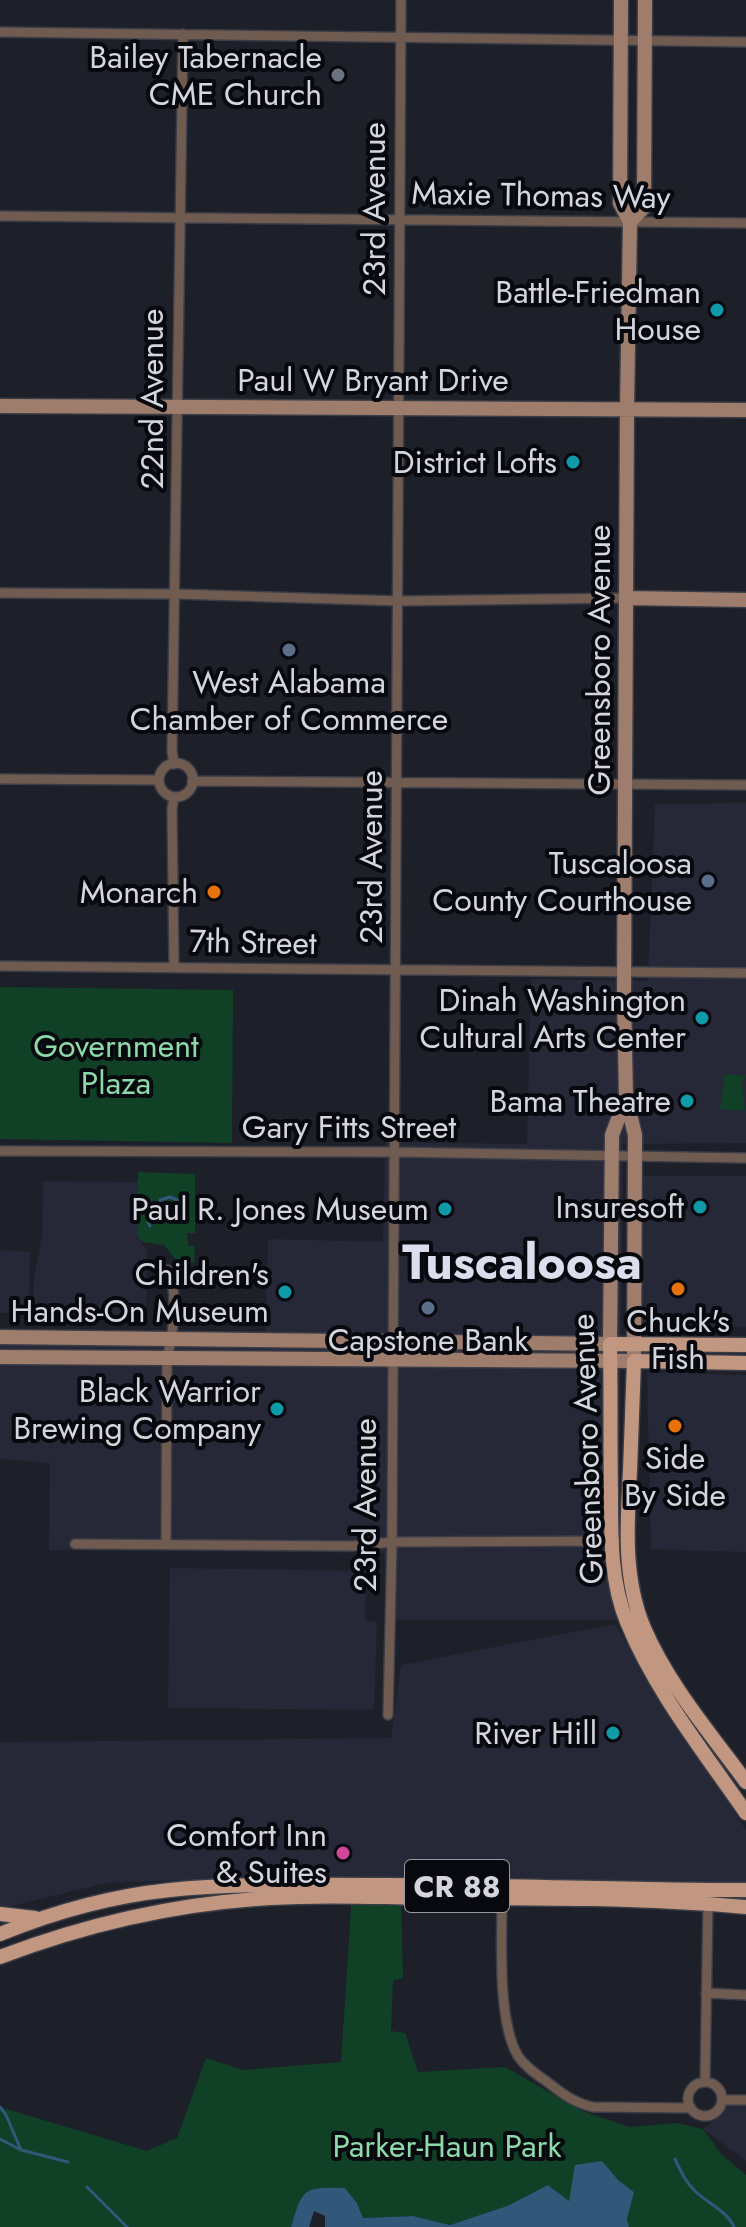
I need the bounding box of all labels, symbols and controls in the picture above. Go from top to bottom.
place label: Bailey Tabernacle CME Church [89,34,322,117]
marker: Bailey Tabernacle CME Church [329,66,347,84]
street label: 23rd Avenue [351,122,397,296]
street label: Maxie Thomas Way [411,170,672,220]
place label: Battle-Friedman House [495,269,701,352]
marker: Battle-Friedman House [708,301,726,319]
street label: 22nd Avenue [129,309,175,489]
street label: Paul W Bryant Drive [237,357,509,403]
place label: District Lofts [393,439,557,485]
marker: District Lofts [564,453,582,471]
street label: Greensboro Avenue [576,525,622,795]
marker: West Alabama Chamber of Commerce [280,641,298,659]
place label: West Alabama Chamber of Commerce [130,659,448,742]
street label: 23rd Avenue [348,770,394,944]
place label: Tuscaloosa County Courthouse [432,840,692,923]
place label: Monarch [80,869,198,915]
marker: Tuscaloosa County Courthouse [699,872,717,890]
marker: Monarch [205,883,223,901]
street label: 7th Street [189,918,317,966]
place label: Dinah Washington Cultural Arts Center [420,977,686,1060]
marker: Dinah Washington Cultural Arts Center [693,1009,711,1027]
park label: Government Plaza [33,1023,199,1106]
place label: Bama Theatre [490,1078,671,1124]
marker: Bama Theatre [678,1092,696,1110]
street label: Gary Fitts Street [242,1104,456,1150]
place label: Insuresoft [555,1184,684,1230]
place label: Paul R. Jones Museum [131,1186,429,1232]
marker: Insuresoft [691,1198,709,1216]
marker: Paul R. Jones Museum [436,1200,454,1218]
district label: Tuscaloosa [402,1228,642,1297]
place label: Children's Hands-On Museum [11,1251,269,1334]
marker: Chuck's Fish [669,1280,687,1298]
marker: Children's Hands-On Museum [276,1283,294,1301]
place label: Chuck's Fish [626,1298,730,1381]
marker: Capstone Bank [419,1299,437,1317]
street label: Greensboro Avenue [559,1313,615,1585]
place label: Capstone Bank [328,1317,529,1363]
place label: Black Warrior Brewing Company [13,1368,262,1451]
marker: Black Warrior Brewing Company [268,1400,286,1418]
marker: Side By Side [666,1417,684,1435]
street label: 23rd Avenue [342,1418,388,1592]
place label: Side By Side [624,1435,726,1518]
place label: River Hill [474,1710,597,1756]
marker: River Hill [604,1724,622,1742]
place label: Comfort Inn & Suites [166,1812,327,1895]
marker: Comfort Inn & Suites [334,1844,352,1862]
road number: CR 88 [405,1860,509,1912]
park label: Parker-Haun Park [332,2123,563,2169]

